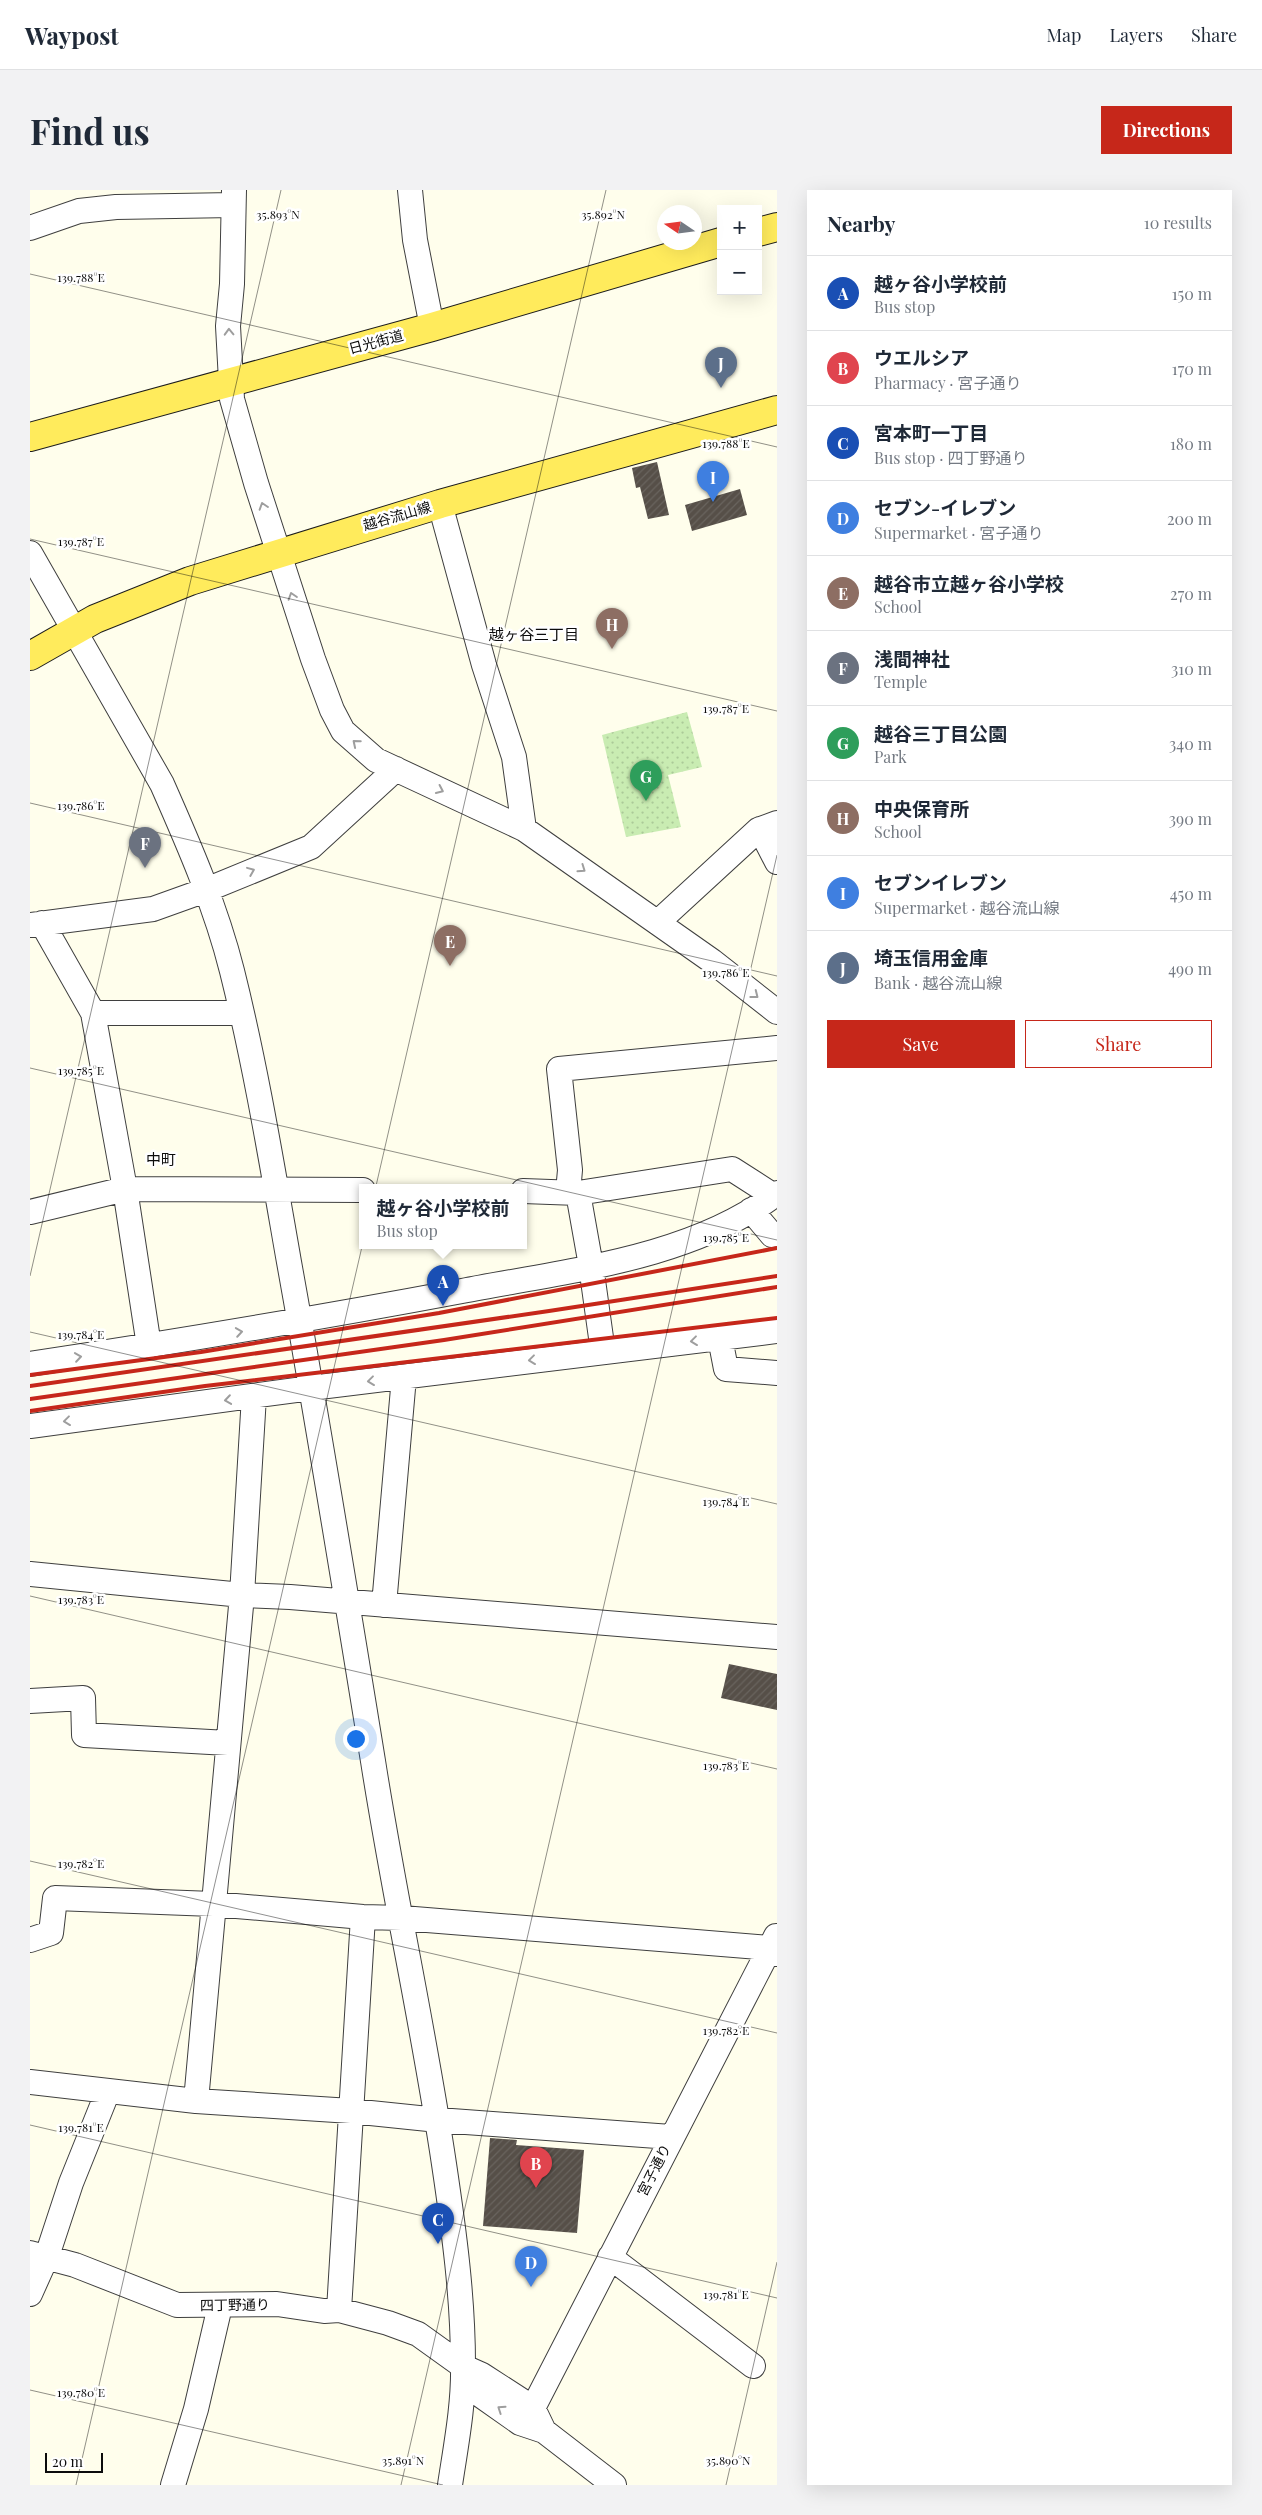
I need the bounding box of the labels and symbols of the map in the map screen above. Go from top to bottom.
north arrow [657,205,702,250]
text: 35.893°N [256,206,300,222]
text: 35.892°N [581,206,625,222]
text: 139.788°E [57,269,105,285]
street label: 日光街道 [346,325,405,358]
one-way arrow [223,328,234,336]
pin: J [705,347,737,388]
text: 139.788°E [702,435,750,451]
pin: I [697,461,729,502]
street label: 越谷流山線 [361,497,433,534]
one-way arrow [259,502,269,510]
text: 139.787°E [58,533,104,549]
one-way arrow [288,592,298,600]
pin: H [596,608,628,649]
district label: 越ヶ谷三丁目 [488,624,579,644]
text: 139.787°E [703,700,749,716]
one-way arrow [352,739,361,748]
pin: G [630,760,662,801]
one-way arrow [435,783,444,794]
text: 139.786°E [57,797,105,813]
pin: F [129,827,161,868]
one-way arrow [576,863,585,872]
one-way arrow [246,867,255,877]
pin: E [434,925,466,966]
text: 139.786°E [702,964,750,980]
one-way arrow [750,990,759,999]
text: 139.785°E [58,1062,104,1078]
district label: 中町 [146,1149,176,1169]
text: 139.785°E [703,1229,749,1245]
pin: A [427,1265,459,1306]
text: 139.784°E [58,1326,104,1342]
one-way arrow [234,1327,243,1337]
one-way arrow [690,1335,698,1346]
one-way arrow [75,1352,83,1363]
one-way arrow [528,1355,537,1365]
one-way arrow [367,1375,376,1385]
one-way arrow [224,1394,232,1404]
one-way arrow [63,1415,71,1426]
text: 139.784°E [703,1493,749,1509]
text: 139.783°E [58,1591,104,1607]
your location [343,1726,369,1752]
text: 139.783°E [703,1757,749,1773]
text: 139.782°E [58,1855,104,1871]
text: 139.782°E [703,2022,749,2038]
text: 139.781°E [58,2119,104,2135]
street label: 宮子通り [632,2141,675,2199]
pin: B [520,2147,552,2188]
pin: C [422,2203,454,2244]
pin: D [515,2246,547,2287]
text: 139.781°E [703,2286,749,2302]
street label: 四丁野通り [200,2294,270,2315]
text: 139.780°E [57,2384,105,2400]
one-way arrow [497,2406,506,2415]
scale bar [45,2450,102,2473]
text: 35.891°N [382,2452,425,2468]
text: 35.890°N [705,2452,751,2468]

